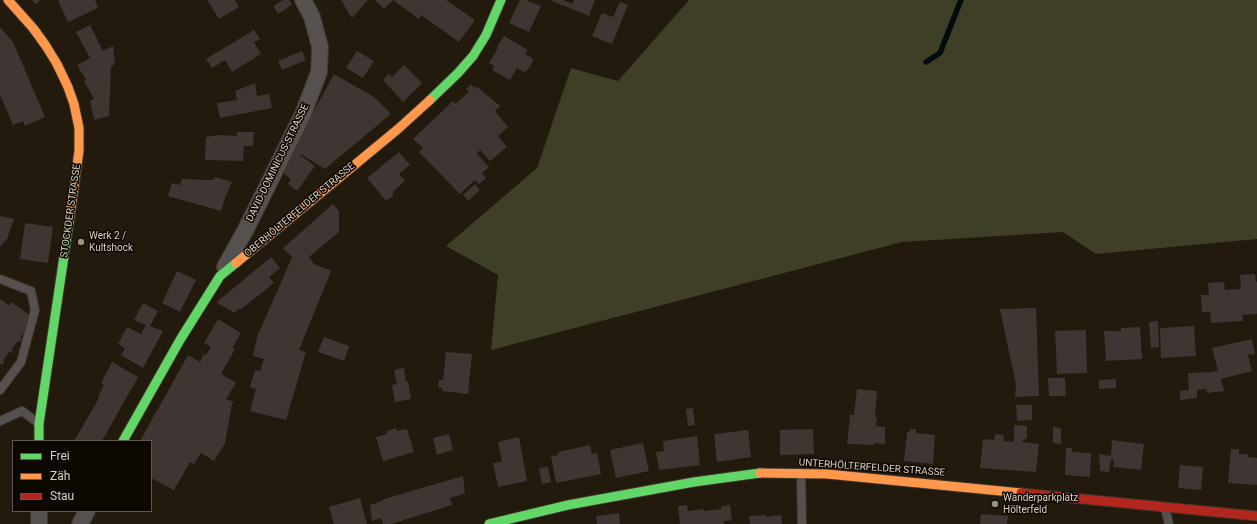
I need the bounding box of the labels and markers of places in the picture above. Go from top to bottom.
place label: Werk 2 / Kultshock [89,230,133,254]
marker: Werk 2 / Kultshock [76,237,86,247]
place label: Wanderparkplatz Hölterfeld [1003,492,1078,516]
marker: Wanderparkplatz Hölterfeld [990,499,1000,509]

